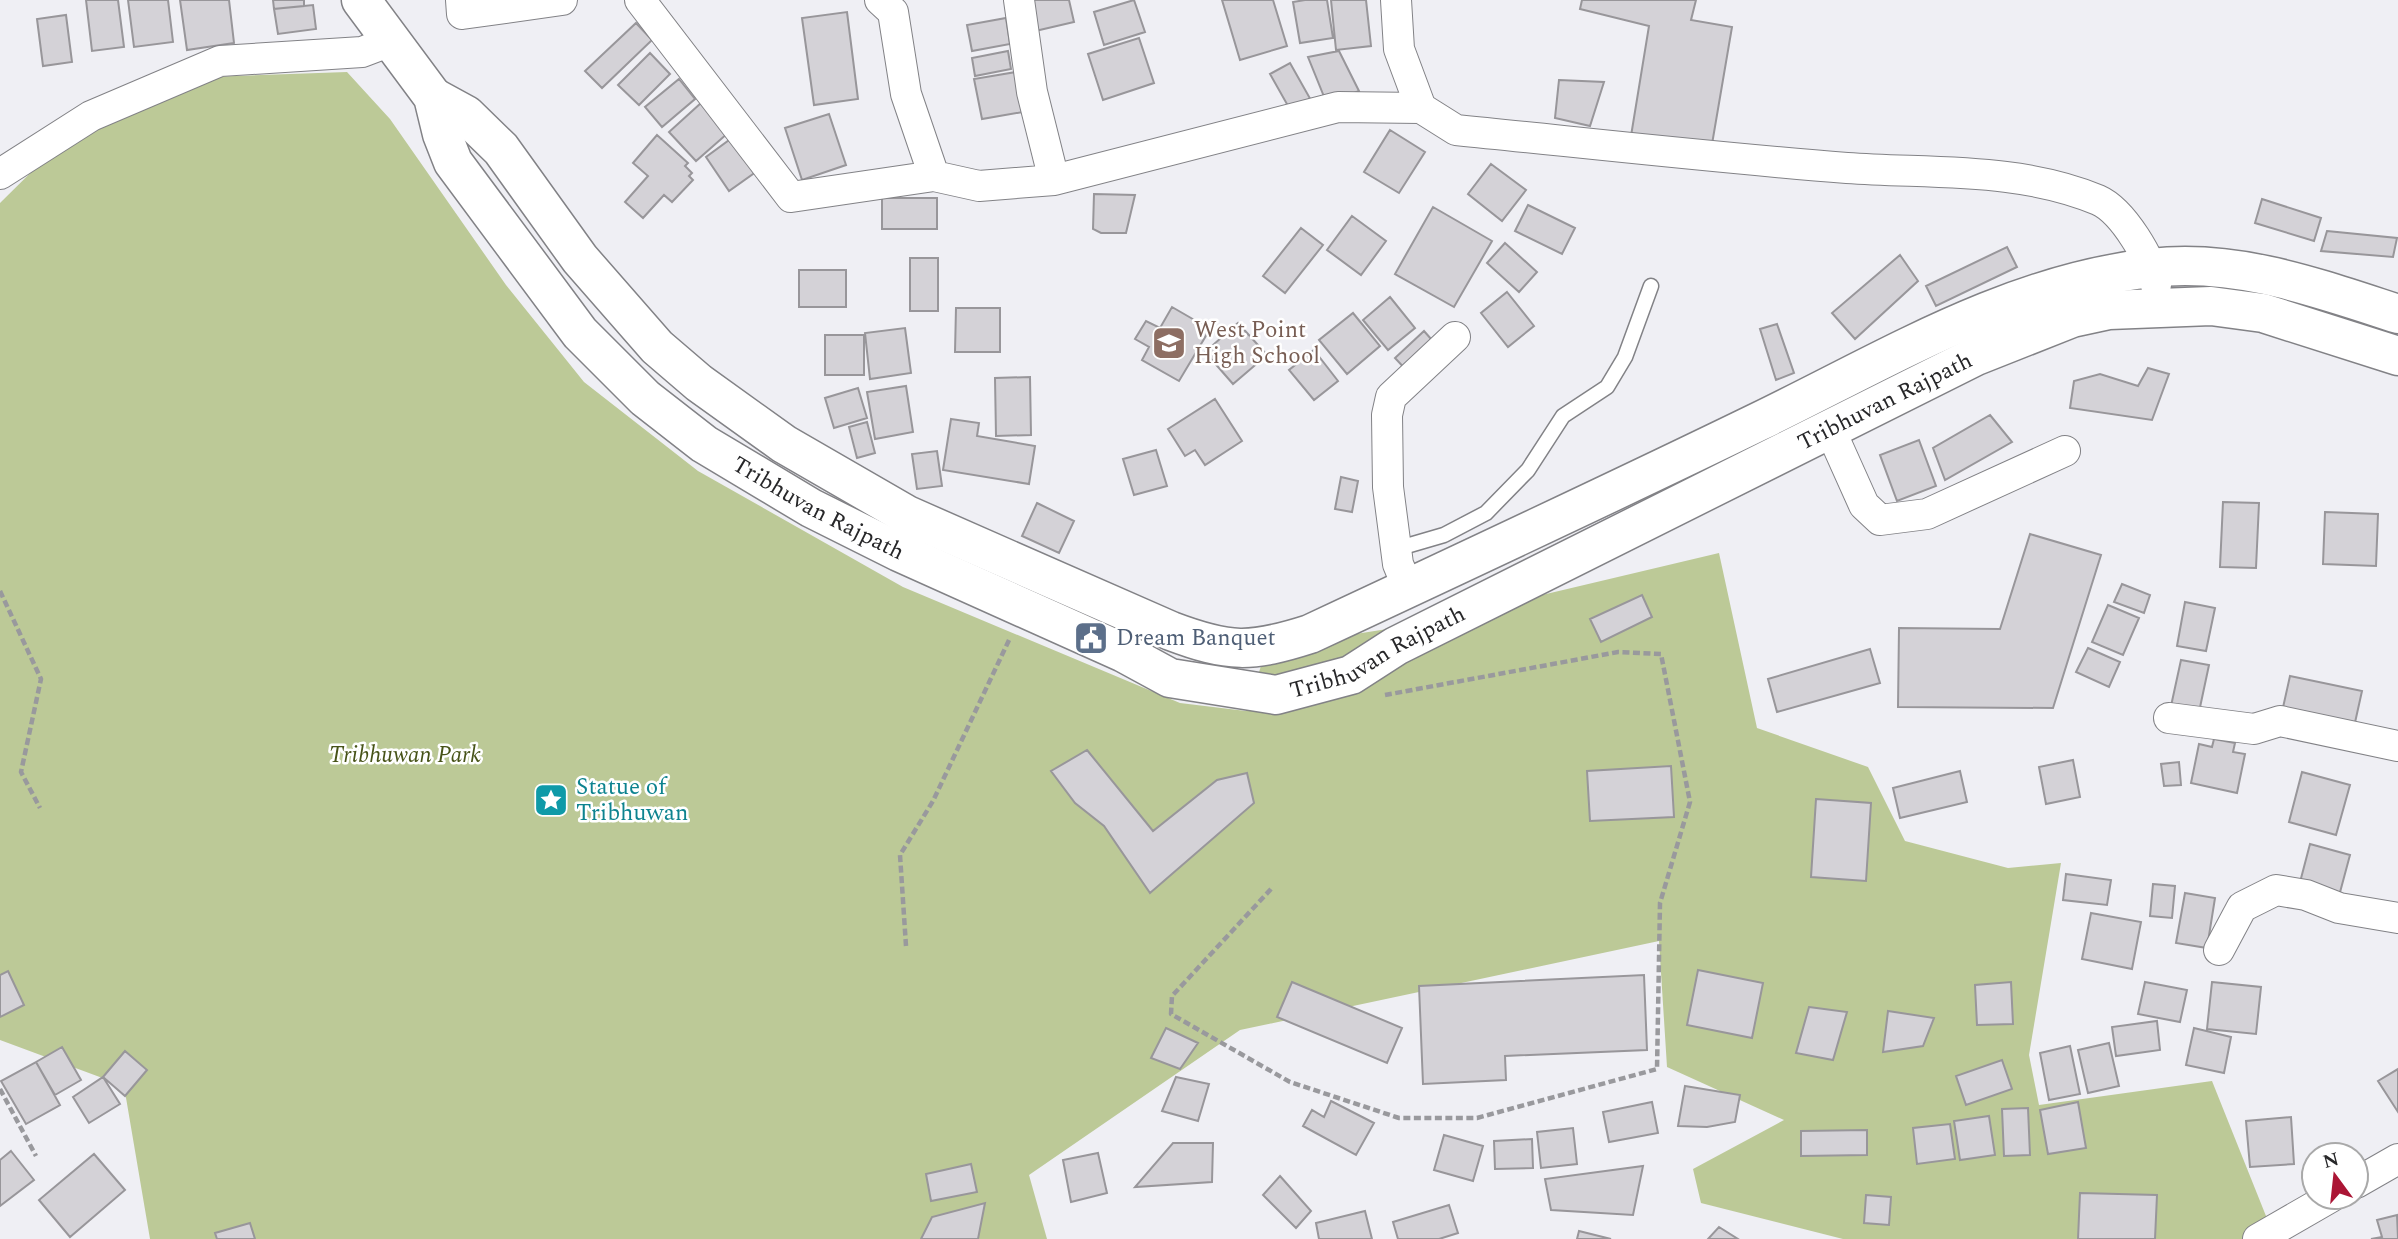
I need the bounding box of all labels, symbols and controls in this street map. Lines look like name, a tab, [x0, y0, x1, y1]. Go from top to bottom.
place label: West Point High School	[1194, 313, 1320, 374]
school or university icon: West Point High School	[1150, 324, 1188, 362]
street label: Tribhuvan Rajpath	[1791, 343, 1979, 460]
street label: Tribhuvan Rajpath	[725, 447, 910, 569]
street label: Tribhuvan Rajpath	[1286, 597, 1471, 708]
public building icon: Dream Banquet	[1072, 619, 1110, 657]
place label: Dream Banquet	[1116, 621, 1276, 656]
park label: Tribhuwan Park	[329, 738, 481, 773]
place label: Statue of Tribhuwan	[576, 770, 688, 831]
place icon: Statue of Tribhuwan	[532, 781, 570, 819]
north arrow	[2300, 1141, 2370, 1211]
text: N	[2320, 1145, 2342, 1177]

